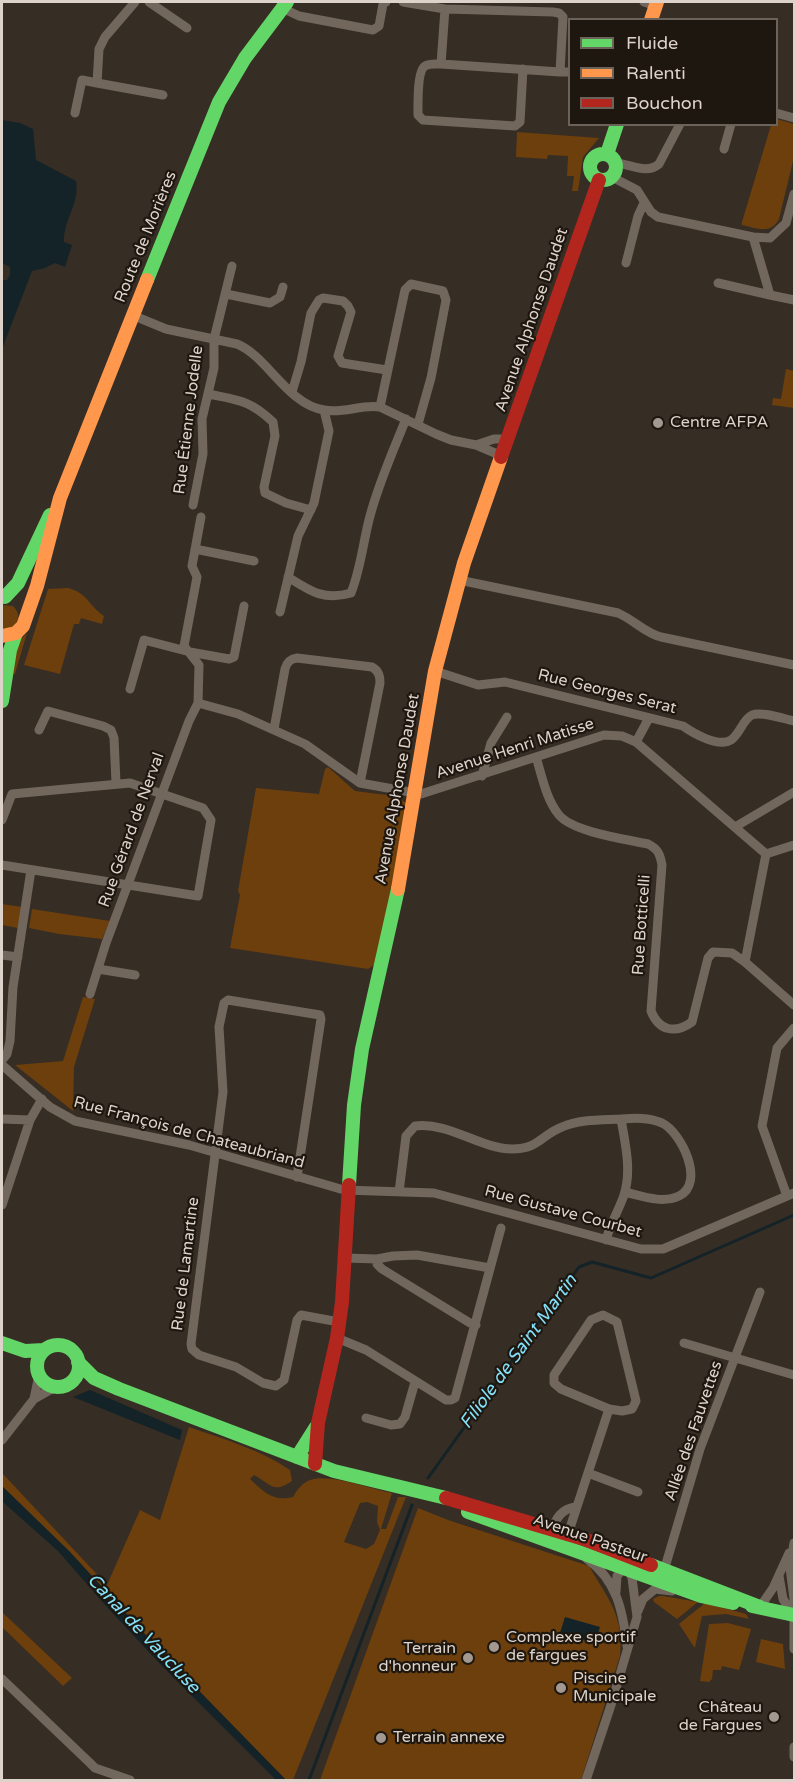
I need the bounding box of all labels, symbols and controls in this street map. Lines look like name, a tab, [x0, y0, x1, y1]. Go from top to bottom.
legend	[568, 18, 778, 126]
text: Fluide	[626, 32, 678, 54]
text: Ralenti	[626, 62, 686, 84]
text: Bouchon	[626, 92, 703, 114]
street label: Route de Morières	[111, 168, 181, 306]
street label: Avenue Alphonse Daudet	[491, 226, 573, 414]
street label: Rue Étienne Jodelle	[170, 345, 208, 495]
place label: Centre AFPA	[670, 413, 768, 433]
marker: Centre AFPA	[651, 416, 665, 430]
street label: Rue Georges Serat	[536, 665, 678, 719]
street label: Avenue Alphonse Daudet	[372, 692, 424, 886]
street label: Avenue Henri Matisse	[434, 714, 596, 784]
street label: Rue Gérard de Nerval	[95, 750, 169, 910]
street label: Rue Botticelli	[629, 874, 655, 976]
street label: Rue François de Chateaubriand	[71, 1093, 307, 1173]
street label: Rue Gustave Courbet	[482, 1182, 644, 1242]
street label: Rue de Lamartine	[168, 1196, 204, 1332]
water label: Filiole de Saint Martin	[456, 1271, 582, 1433]
street label: Allée des Fauvettes	[661, 1359, 727, 1503]
street label: Avenue Pasteur	[530, 1511, 650, 1567]
water label: Canal de Vaucluse	[82, 1570, 204, 1698]
place label: Complexe sportif de fargues	[506, 1628, 636, 1666]
place label: Terrain d'honneur	[378, 1639, 456, 1677]
marker: Complexe sportif de fargues	[487, 1640, 501, 1654]
marker: Terrain d'honneur	[461, 1651, 475, 1665]
place label: Piscine Municipale	[573, 1669, 656, 1707]
marker: Piscine Municipale	[554, 1681, 568, 1695]
place label: Château de Fargues	[679, 1698, 762, 1736]
marker: Château de Fargues	[767, 1710, 781, 1724]
place label: Terrain annexe	[393, 1728, 505, 1748]
marker: Terrain annexe	[374, 1731, 388, 1745]

